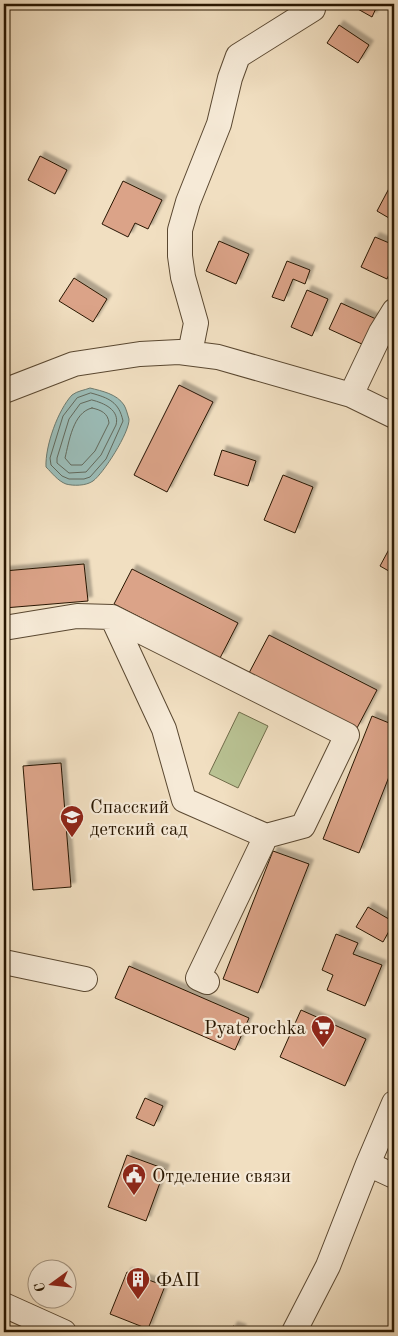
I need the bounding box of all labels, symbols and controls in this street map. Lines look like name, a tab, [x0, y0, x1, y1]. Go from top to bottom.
place label: Спасский детский сад	[90, 799, 188, 840]
school or university icon: Спасский детский сад	[59, 804, 85, 838]
supermarket icon: Pyaterochka	[310, 1014, 336, 1048]
place label: Pyaterochka	[204, 1020, 307, 1039]
public building icon: Отделение связи	[121, 1162, 147, 1196]
place label: Отделение связи	[152, 1168, 291, 1187]
north arrow	[28, 1258, 78, 1308]
building icon: ФАП	[125, 1266, 151, 1300]
place label: ФАП	[156, 1272, 200, 1291]
text: С	[32, 1281, 48, 1293]

